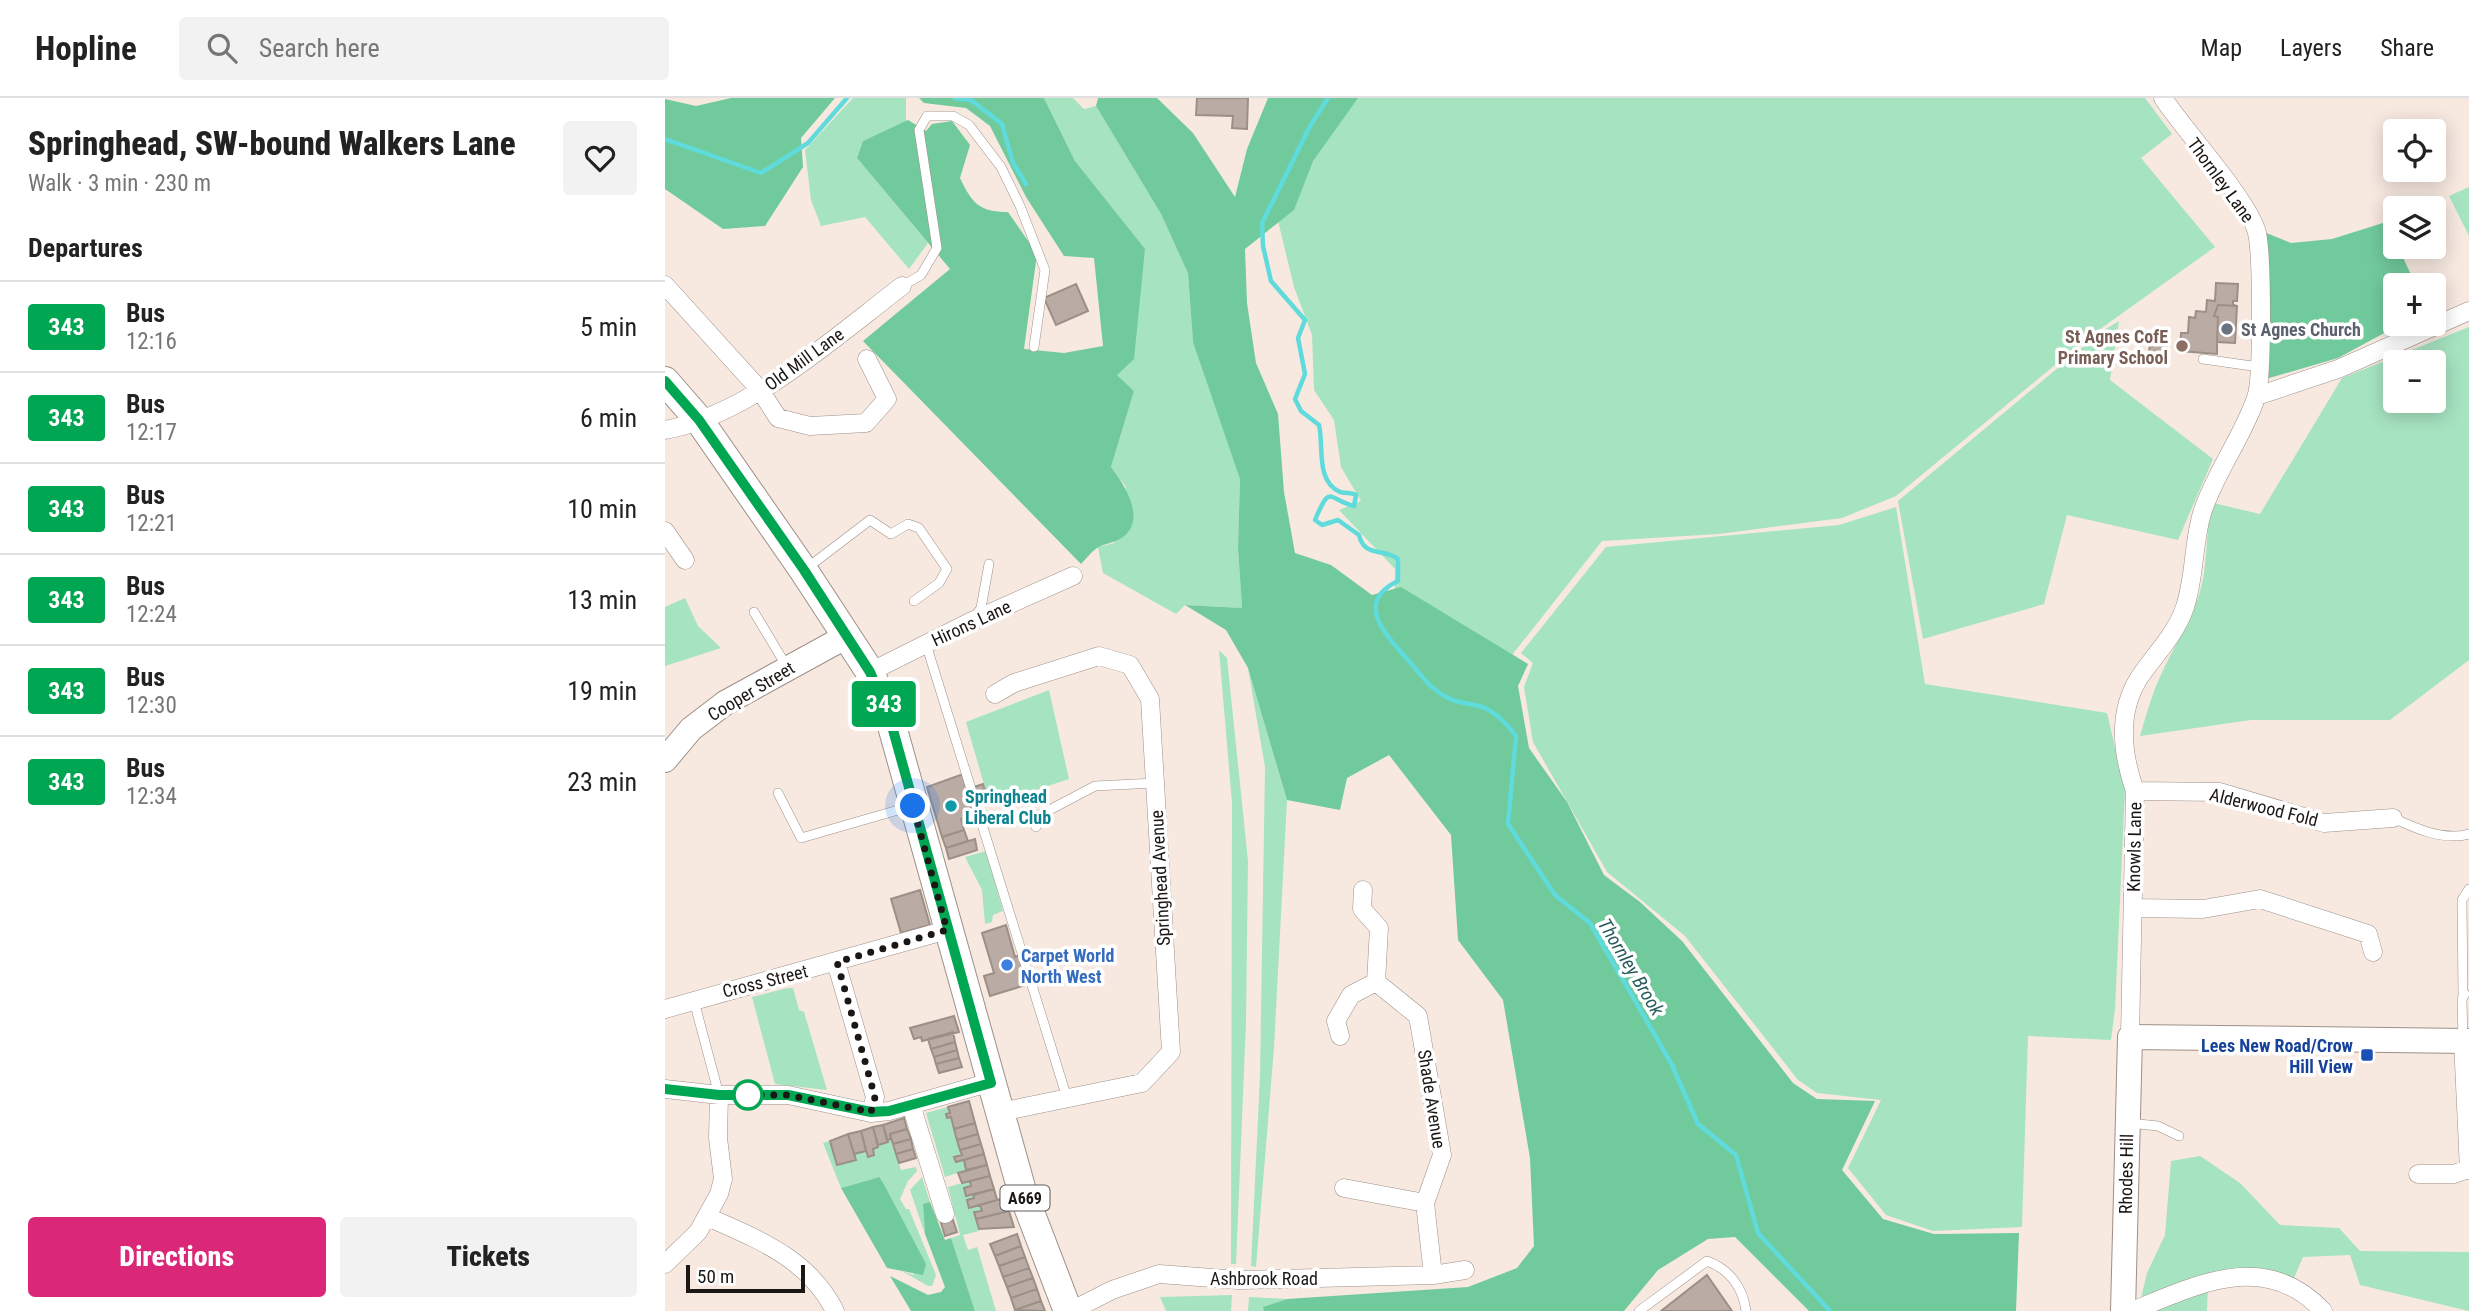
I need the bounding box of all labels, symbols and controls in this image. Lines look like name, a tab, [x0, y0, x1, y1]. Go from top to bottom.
search box	[179, 17, 669, 80]
text: Hopline	[35, 29, 137, 68]
icon: search	[203, 29, 241, 67]
text: Search here	[259, 33, 380, 63]
text: Map	[2201, 34, 2242, 62]
text: Layers	[2280, 34, 2342, 62]
text: Share	[2380, 34, 2434, 62]
map controls	[2383, 119, 2446, 413]
button: locate	[2383, 119, 2446, 182]
button: heart	[563, 121, 637, 195]
text: Springhead, SW-bound Walkers Lane	[28, 124, 516, 163]
street label: Thornley Lane	[2183, 133, 2259, 227]
text: Walk · 3 min · 230 m	[28, 170, 211, 197]
button: layers	[2383, 196, 2446, 259]
text: Departures	[28, 233, 143, 263]
button: +	[2383, 273, 2446, 336]
text: Bus	[126, 298, 165, 328]
text: 5 min	[580, 312, 637, 342]
text: 343	[48, 313, 85, 341]
place label: St Agnes Church	[2241, 319, 2361, 340]
marker: St Agnes Church	[2219, 321, 2235, 337]
street label: Old Mill Lane	[760, 323, 848, 395]
place label: St Agnes CofE Primary School	[2058, 326, 2168, 368]
text: 12:16	[126, 328, 177, 355]
marker: St Agnes CofE Primary School	[2174, 338, 2190, 354]
button: −	[2383, 350, 2446, 413]
text: Bus	[126, 389, 165, 419]
text: 6 min	[580, 403, 637, 433]
text: 343	[48, 404, 85, 432]
text: 12:17	[126, 419, 177, 446]
text: Bus	[126, 480, 165, 510]
text: 10 min	[567, 494, 637, 524]
text: 343	[48, 495, 85, 523]
text: 12:21	[126, 510, 177, 537]
text: Bus	[126, 571, 165, 601]
text: 13 min	[567, 585, 637, 615]
text: 343	[48, 586, 85, 614]
street label: Hirons Lane	[928, 596, 1014, 650]
text: 12:24	[126, 601, 177, 628]
street label: Cooper Street	[704, 657, 798, 725]
text: Bus	[126, 662, 165, 692]
text: 19 min	[567, 676, 637, 706]
text: 343	[48, 677, 85, 705]
line badge: 343	[844, 681, 924, 727]
text: 343	[866, 690, 902, 718]
text: 12:30	[126, 692, 177, 719]
text: Bus	[126, 753, 165, 783]
text: 23 min	[567, 767, 637, 797]
text: 343	[48, 768, 85, 796]
text: 12:34	[126, 783, 177, 810]
street label: Alderwood Fold	[2208, 783, 2320, 831]
place label: Springhead Liberal Club	[965, 786, 1051, 828]
your location	[895, 788, 930, 823]
marker: Springhead Liberal Club	[943, 798, 959, 814]
street label: Knowls Lane	[2123, 802, 2145, 892]
street label: Springhead Avenue	[1146, 810, 1174, 946]
water label: Thornley Brook	[1593, 914, 1669, 1020]
place label: Carpet World North West	[1021, 945, 1114, 987]
marker: Carpet World North West	[999, 957, 1015, 973]
street label: Cross Street	[720, 960, 810, 1002]
place label: Lees New Road/Crow Hill View	[2201, 1035, 2354, 1077]
marker: Lees New Road/Crow Hill View	[2359, 1047, 2375, 1063]
street label: Shade Avenue	[1414, 1048, 1450, 1150]
unlabelled marker	[733, 1080, 763, 1110]
street label: Rhodes Hill	[2115, 1134, 2137, 1214]
road number: A669	[1001, 1186, 1049, 1210]
button: Directions	[28, 1217, 326, 1297]
button: Tickets	[340, 1217, 637, 1297]
scale bar	[686, 1262, 805, 1294]
text: 50 m	[697, 1265, 734, 1288]
street label: Ashbrook Road	[1210, 1268, 1318, 1289]

